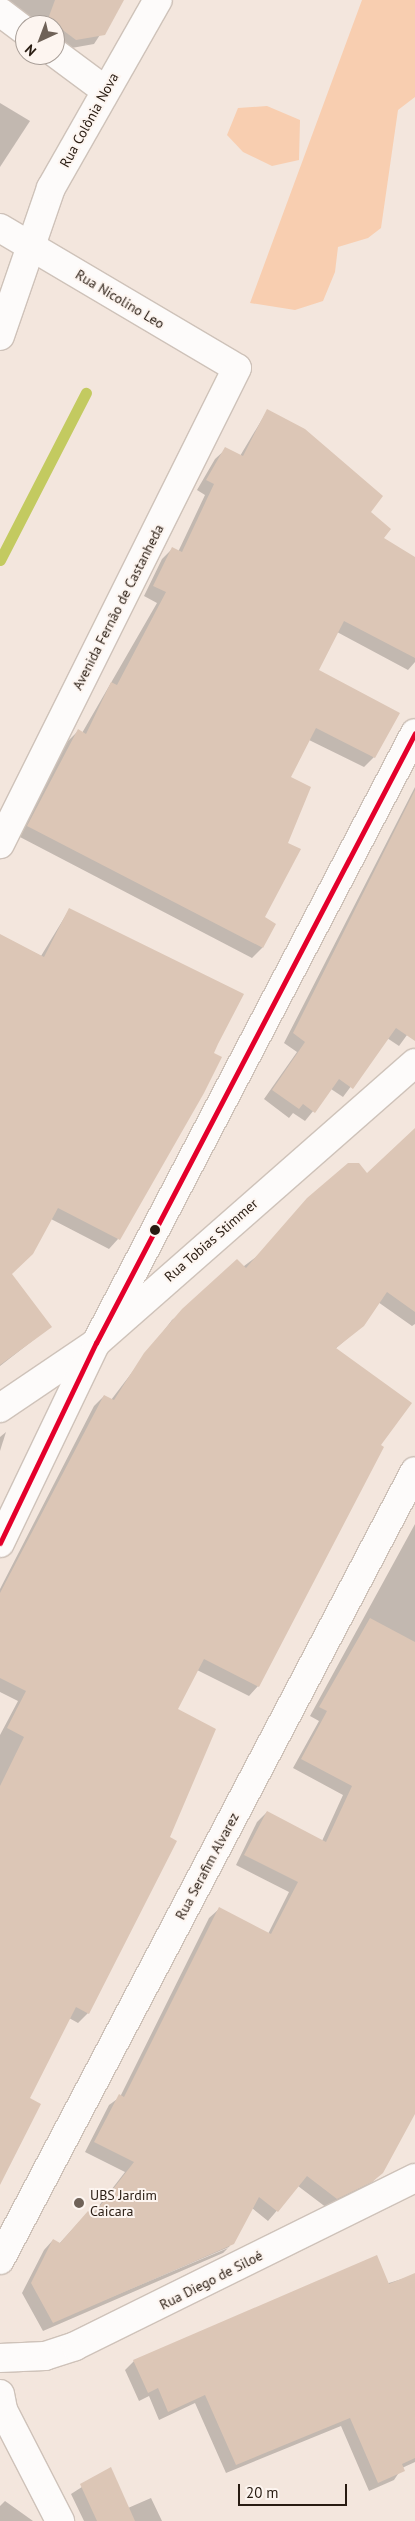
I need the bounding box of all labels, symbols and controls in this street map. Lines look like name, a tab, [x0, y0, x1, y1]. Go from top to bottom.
north arrow	[15, 15, 65, 65]
text: N	[21, 41, 40, 60]
street label: Rua Colônia Nova	[56, 70, 122, 170]
street label: Rua Nicolino Leo	[73, 266, 167, 332]
street label: Avenida Fernão de Castanheda	[69, 521, 167, 693]
street label: Rua Tobias Stimmer	[161, 1195, 261, 1285]
unlabelled marker	[150, 1225, 160, 1235]
street label: Rua Serafim Alvarez	[172, 1809, 242, 1923]
place label: UBS Jardim Caicara	[90, 2187, 157, 2220]
marker: UBS Jardim Caicara	[72, 2196, 86, 2210]
street label: Rua Diego de Siloé	[157, 2247, 265, 2313]
scale bar	[240, 2474, 349, 2506]
text: 20 m	[246, 2483, 279, 2502]

